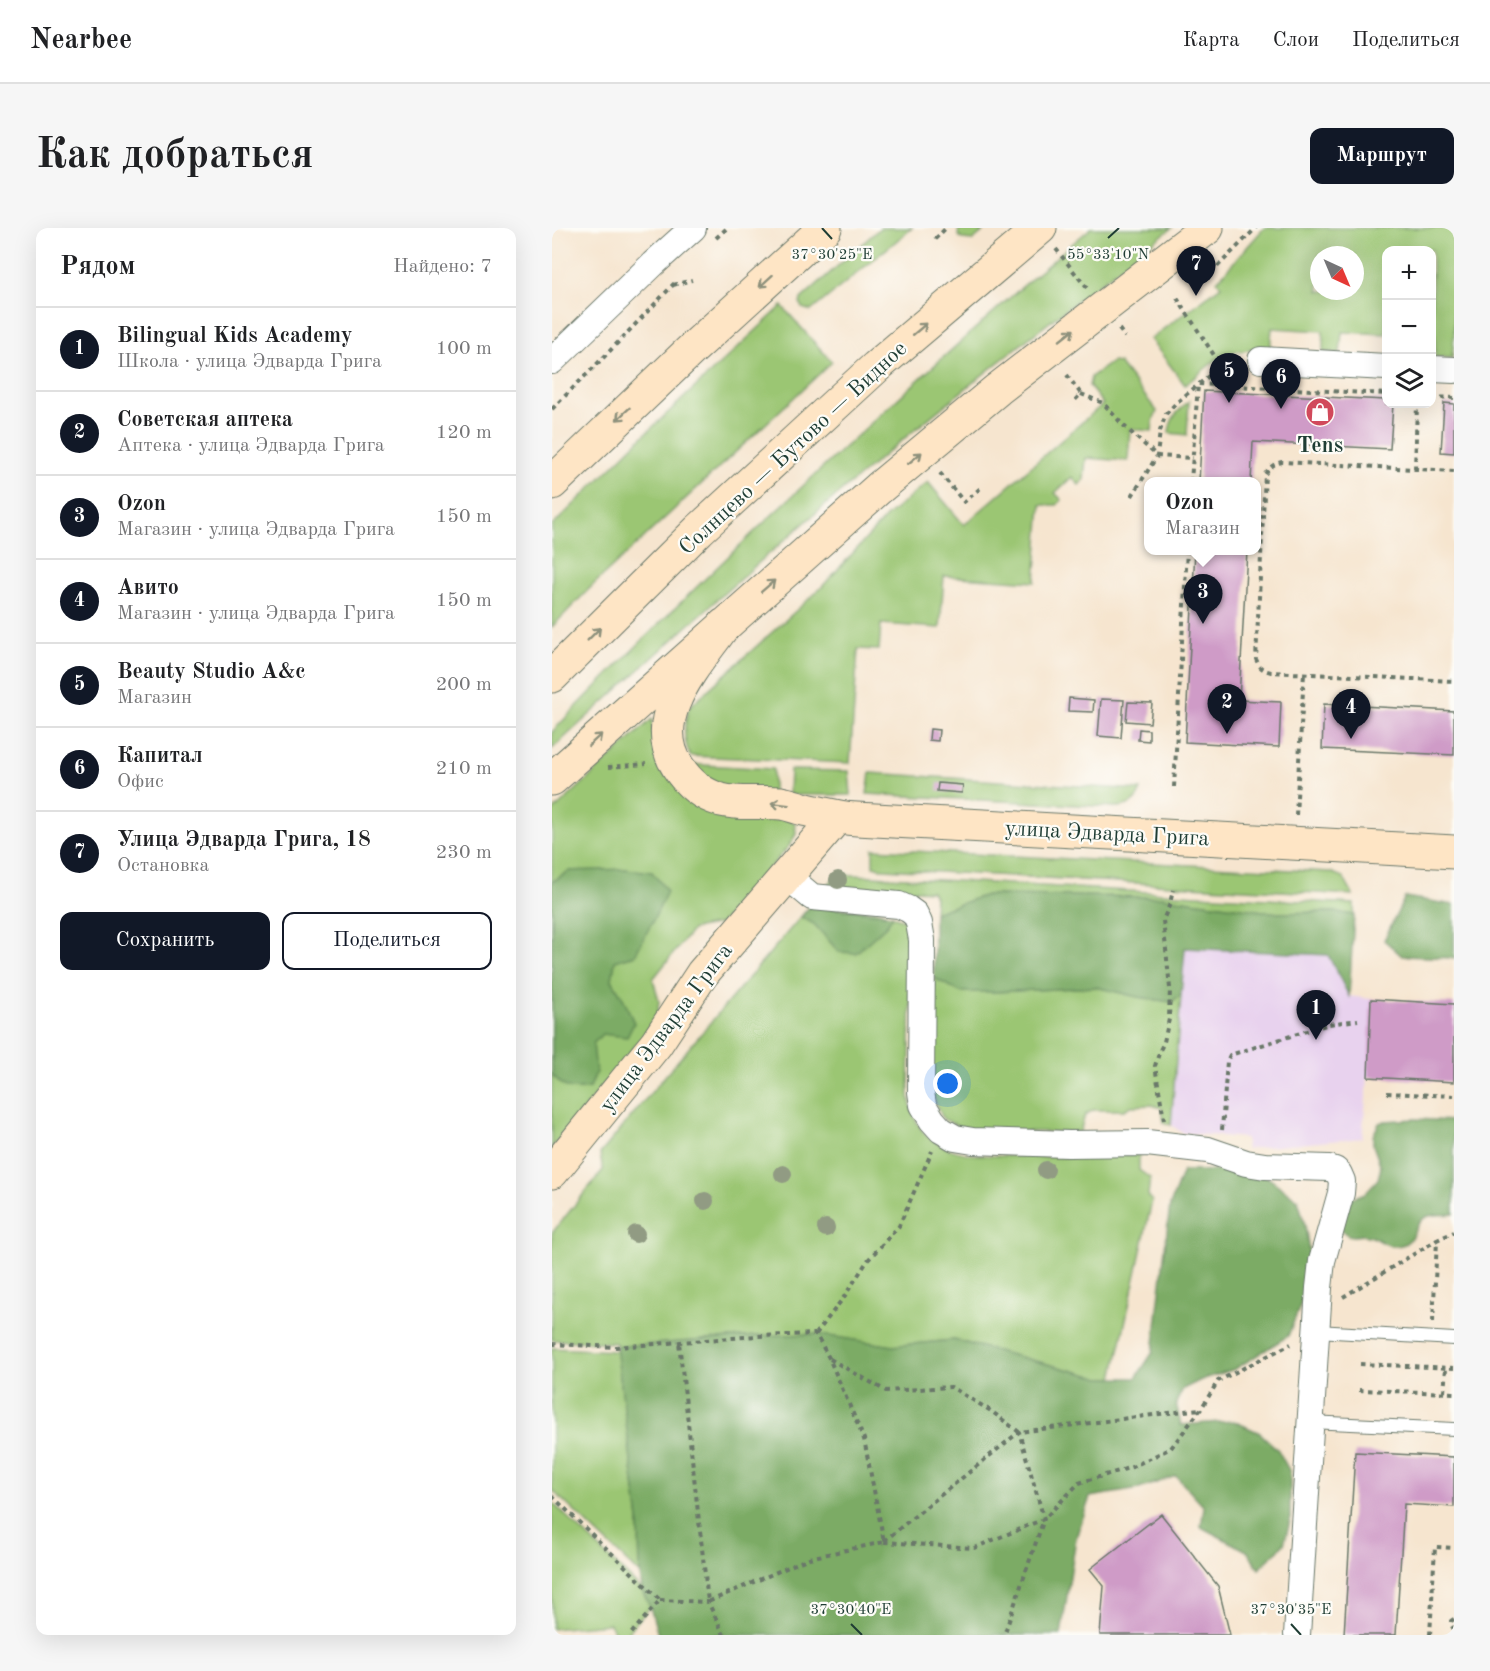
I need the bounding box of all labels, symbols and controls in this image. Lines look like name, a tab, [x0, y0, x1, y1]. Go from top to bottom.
text: Nearbee	[30, 27, 132, 55]
text: Карта	[1183, 30, 1240, 51]
text: Слои	[1273, 30, 1319, 51]
text: Поделиться	[1352, 30, 1460, 51]
button: Маршрут	[1310, 128, 1454, 184]
text: Как добраться	[36, 135, 313, 177]
north arrow	[1310, 246, 1364, 300]
map controls	[1382, 246, 1436, 408]
button: +	[1382, 246, 1436, 300]
pin: 7	[1176, 247, 1216, 296]
text: 37°30'25"E	[792, 248, 872, 263]
text: 55°33'10"N	[1067, 248, 1149, 263]
text: Рядом	[60, 254, 135, 280]
text: Найдено: 7	[393, 257, 492, 277]
one-way arrow	[759, 274, 774, 288]
button: −	[1382, 300, 1436, 354]
one-way arrow	[912, 322, 927, 336]
text: Bilingual Kids Academy	[117, 325, 353, 347]
one-way arrow	[1059, 329, 1075, 342]
street label: Солнцево — Бутово — Видное	[675, 337, 911, 559]
text: 1	[74, 339, 85, 359]
text: 100 m	[436, 339, 492, 359]
text: Школа · улица Эдварда Грига	[117, 352, 382, 372]
pin: 5	[1210, 354, 1248, 403]
button: layers	[1382, 354, 1436, 408]
pin: 6	[1262, 360, 1300, 409]
shop icon: Tens	[1304, 396, 1336, 428]
one-way arrow	[616, 407, 631, 421]
text: Советская аптека	[117, 409, 293, 431]
text: 2	[74, 423, 85, 443]
text: 120 m	[436, 423, 492, 443]
place label: Tens	[1297, 435, 1343, 457]
text: Аптека · улица Эдварда Грига	[117, 436, 385, 456]
one-way arrow	[907, 451, 922, 465]
popup	[1144, 477, 1261, 555]
text: Ozon	[1165, 492, 1214, 514]
text: Ozon	[117, 493, 166, 515]
text: 3	[74, 507, 85, 527]
text: 150 m	[436, 507, 492, 527]
text: Магазин	[1165, 519, 1240, 539]
text: Магазин · улица Эдварда Грига	[117, 520, 395, 540]
pin: 3	[1184, 574, 1222, 624]
text: Авито	[117, 577, 179, 599]
one-way arrow	[760, 579, 775, 593]
text: 4	[74, 591, 85, 611]
text: 150 m	[436, 591, 492, 611]
text: Магазин · улица Эдварда Грига	[117, 604, 395, 624]
one-way arrow	[586, 627, 601, 642]
text: Beauty Studio A&c	[117, 661, 306, 683]
text: 5	[74, 675, 85, 695]
text: 200 m	[436, 675, 492, 695]
pin: 2	[1208, 684, 1246, 734]
text: Магазин	[117, 688, 192, 708]
pin: 4	[1332, 690, 1370, 739]
one-way arrow	[588, 733, 603, 747]
text: Капитал	[117, 745, 203, 767]
text: 6	[74, 759, 85, 779]
text: 210 m	[436, 759, 492, 779]
text: Офис	[117, 772, 164, 792]
one-way arrow	[771, 799, 791, 810]
street label: улица Эдварда Грига	[1004, 818, 1210, 850]
text: Улица Эдварда Грига, 18	[117, 829, 371, 851]
text: 7	[74, 843, 85, 863]
text: 230 m	[436, 843, 492, 863]
text: Остановка	[117, 856, 209, 876]
button: Сохранить	[60, 912, 270, 970]
button: Поделиться	[282, 912, 492, 970]
street label: улица Эдварда Грига	[596, 940, 737, 1117]
pin: 1	[1296, 990, 1335, 1040]
your location	[933, 1069, 962, 1098]
text: 37°30'40"E	[811, 1603, 891, 1618]
text: 37°30'35"E	[1251, 1603, 1331, 1618]

